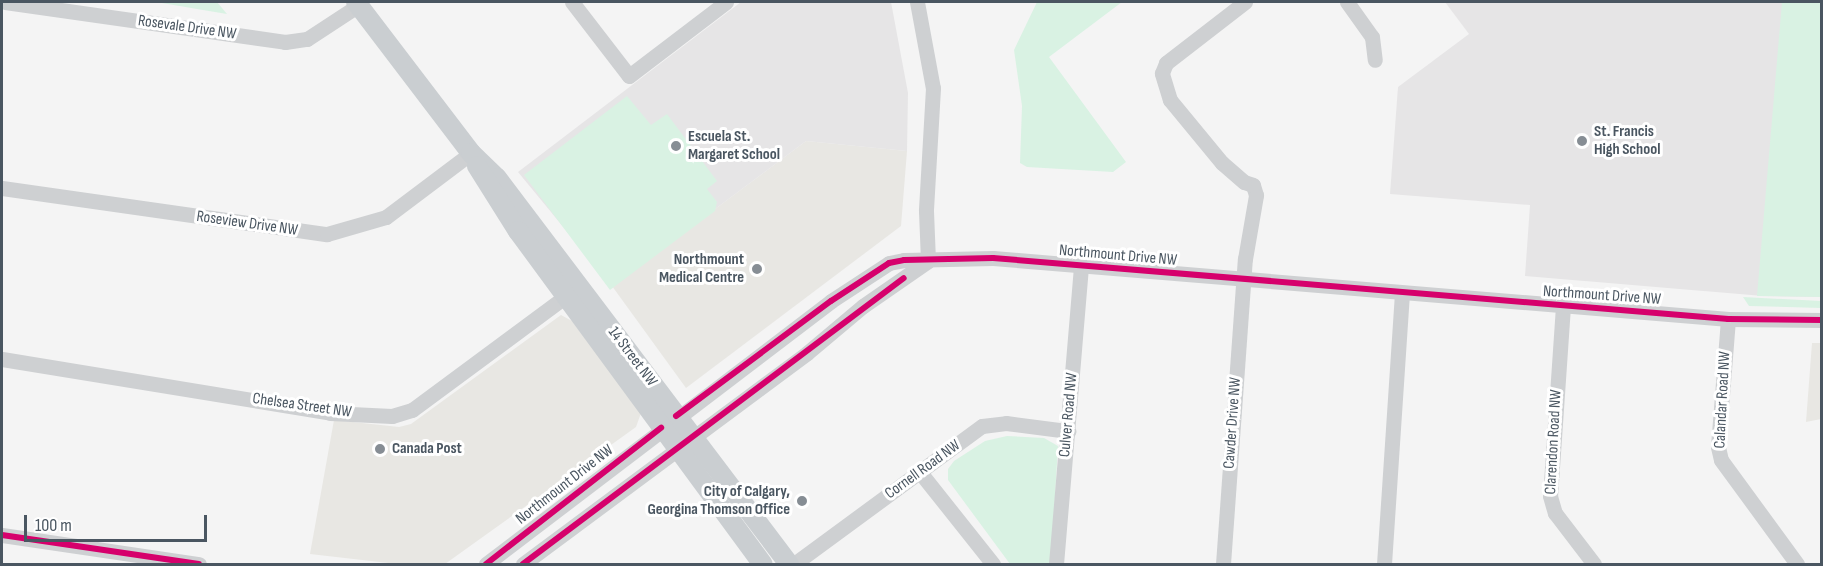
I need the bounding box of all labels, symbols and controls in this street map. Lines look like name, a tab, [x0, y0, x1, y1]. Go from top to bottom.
street label: Rosevale Drive NW	[137, 12, 237, 44]
place label: St. Francis High School	[1594, 122, 1660, 160]
place label: Escuela St. Margaret School	[688, 127, 780, 165]
marker: St. Francis High School	[1575, 134, 1589, 148]
marker: Escuela St. Margaret School	[669, 139, 683, 153]
street label: Roseview Drive NW	[195, 207, 299, 241]
street label: Northmount Drive NW	[1058, 241, 1178, 271]
place label: Northmount Medical Centre	[659, 250, 744, 288]
marker: Northmount Medical Centre	[748, 260, 766, 278]
street label: Northmount Drive NW	[1542, 282, 1662, 310]
street label: 14 Street NW	[603, 323, 661, 391]
street label: Calandar Road NW	[1711, 351, 1735, 449]
street label: Culver Road NW	[1056, 372, 1082, 458]
street label: Cawder Drive NW	[1220, 377, 1246, 469]
street label: Clarendon Road NW	[1542, 389, 1566, 495]
street label: Chelsea Street NW	[251, 390, 353, 422]
street label: Cornell Road NW	[882, 436, 964, 504]
place label: Canada Post	[392, 439, 462, 459]
street label: Northmount Drive NW	[512, 441, 618, 529]
marker: Canada Post	[373, 442, 387, 456]
place label: City of Calgary, Georgina Thomson Office	[647, 482, 790, 520]
marker: City of Calgary, Georgina Thomson Office	[795, 494, 809, 508]
scale bar	[27, 503, 210, 541]
text: 100 m	[35, 515, 72, 536]

